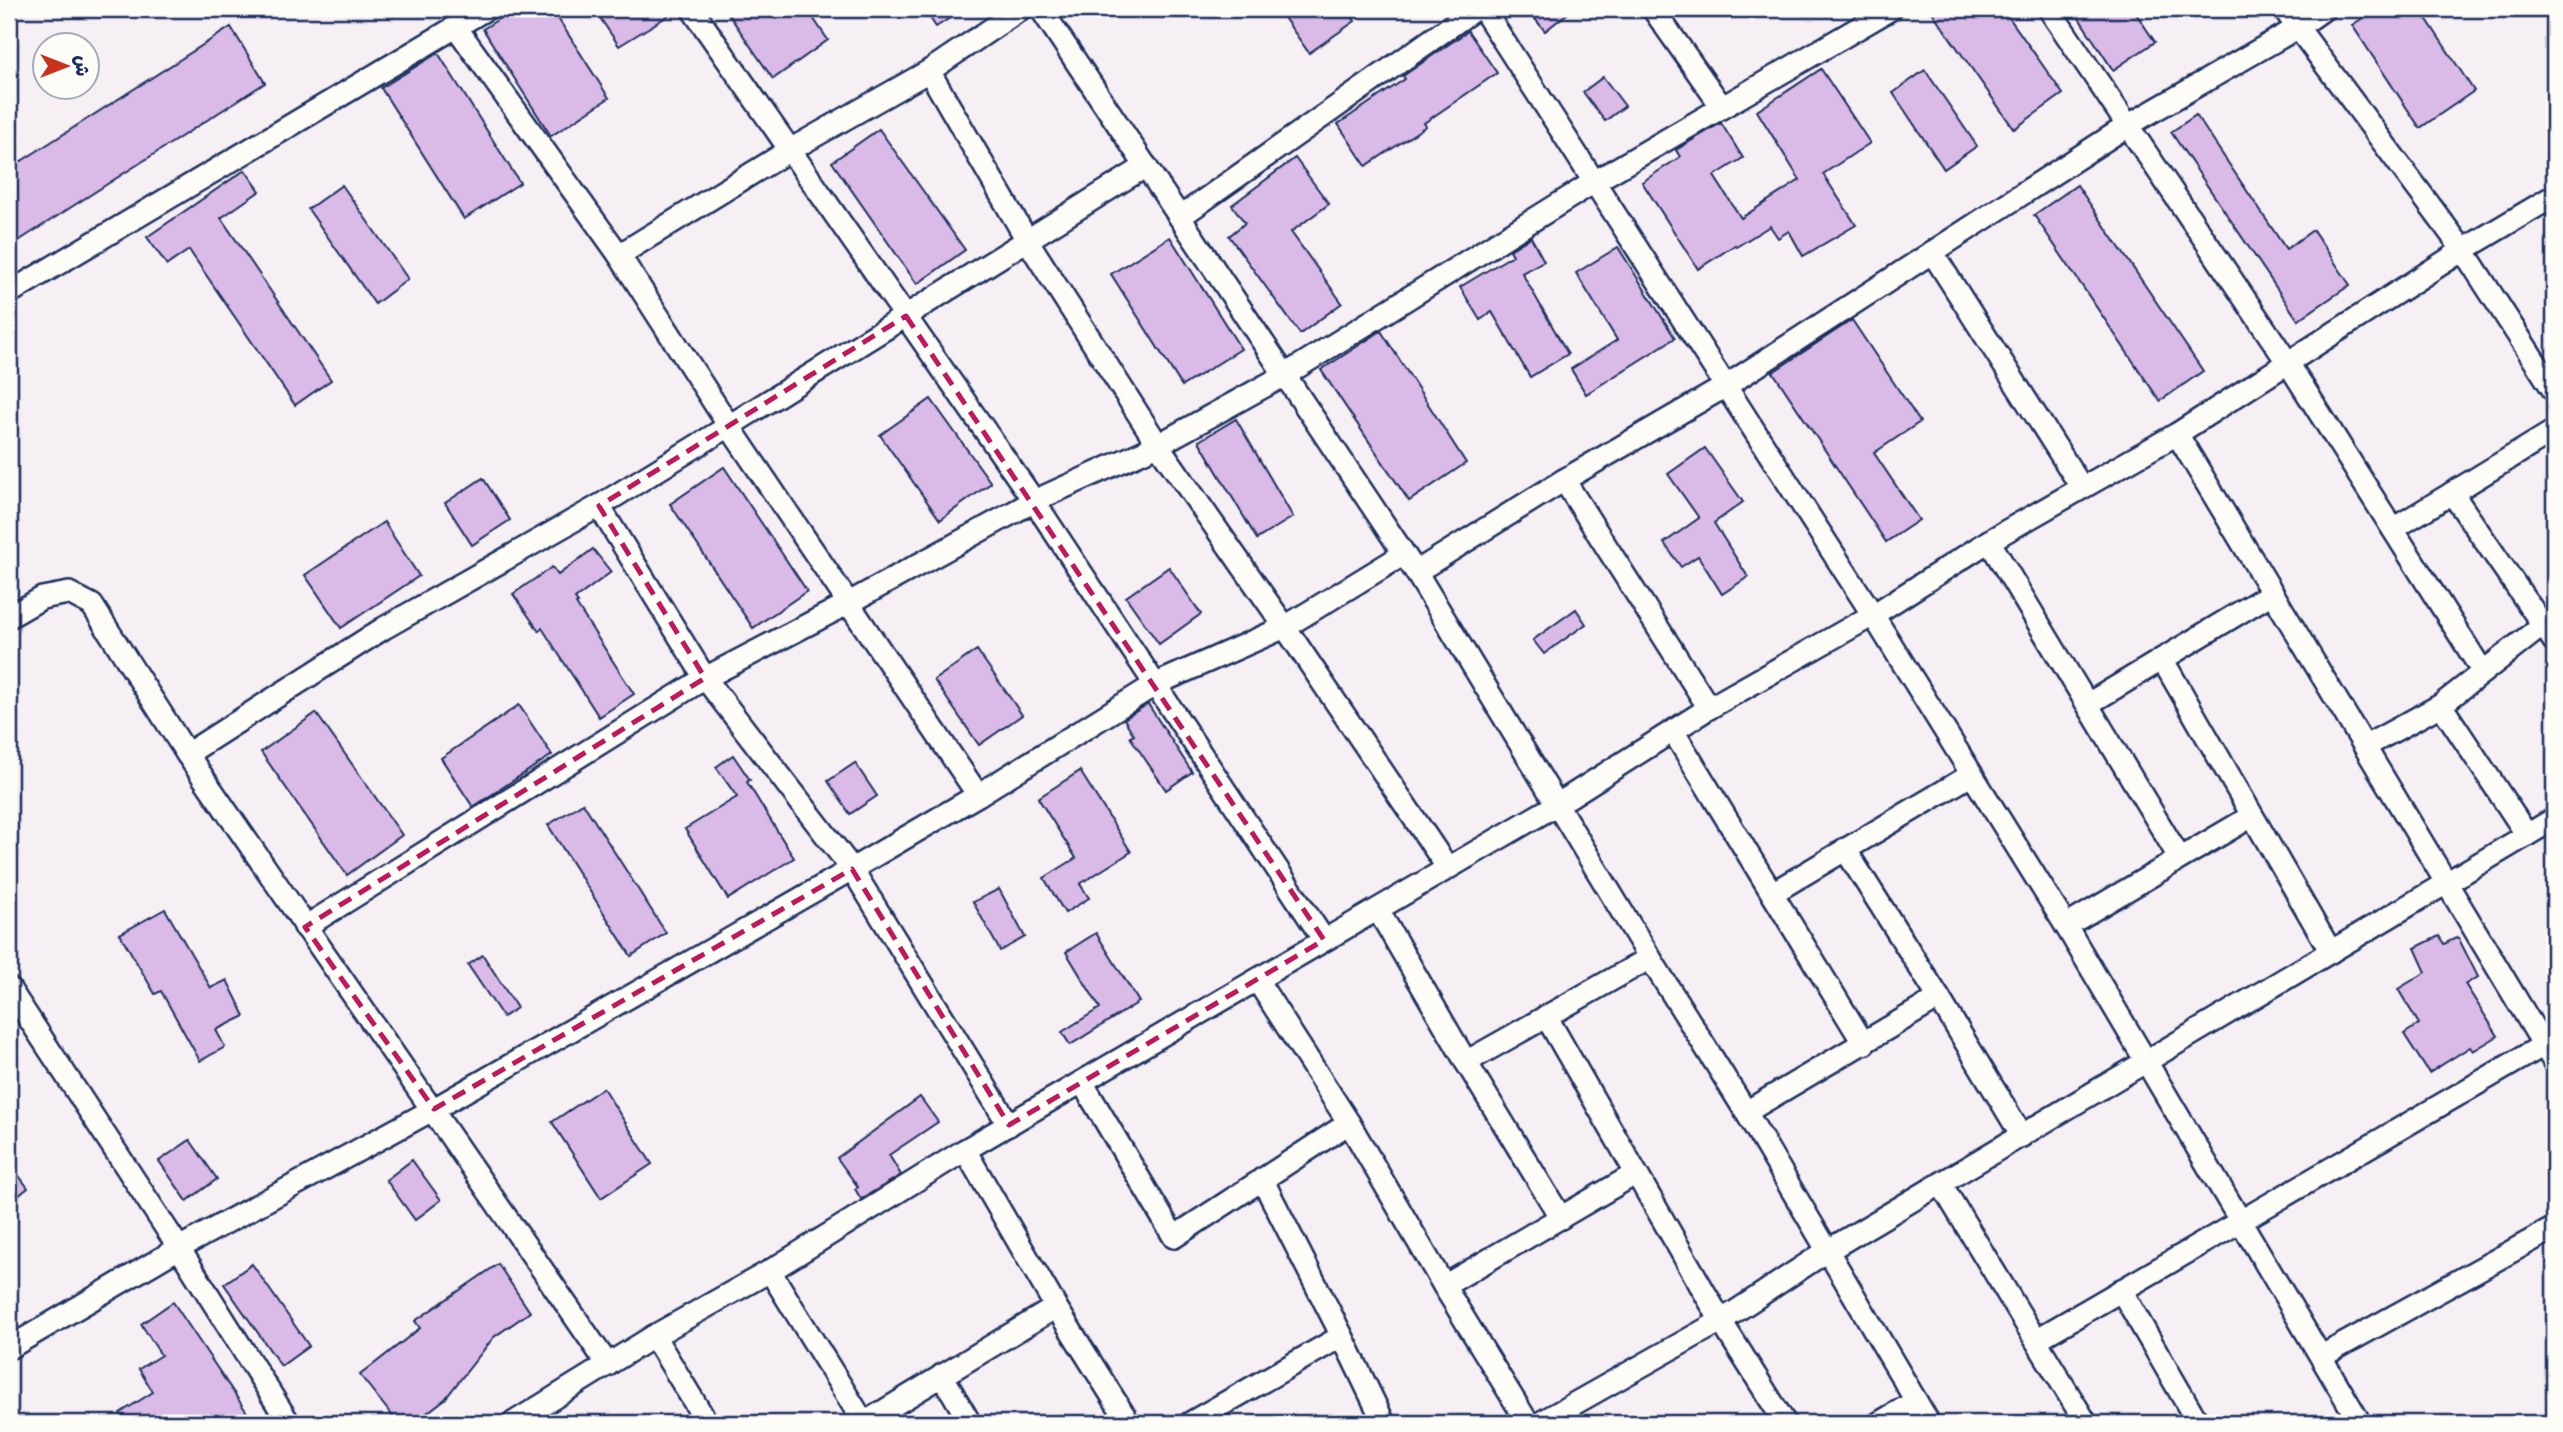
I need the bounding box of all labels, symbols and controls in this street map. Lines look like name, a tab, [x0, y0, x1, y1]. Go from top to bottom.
north arrow	[32, 32, 102, 102]
text: ش	[66, 56, 93, 77]

